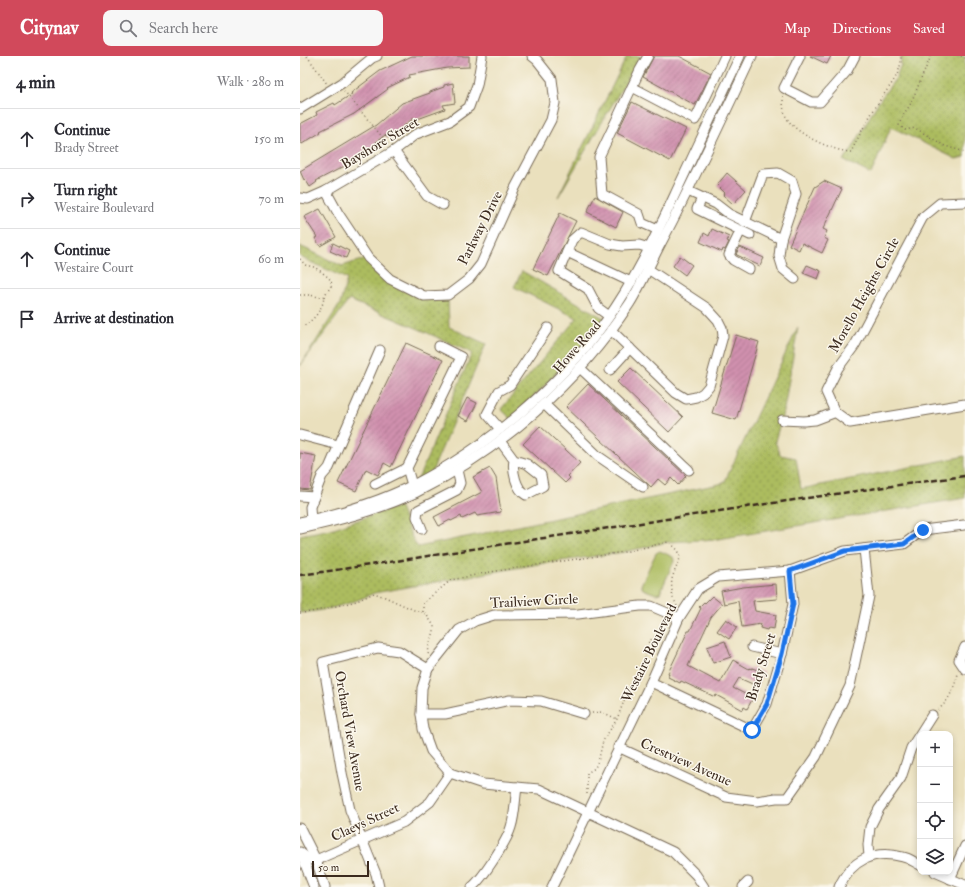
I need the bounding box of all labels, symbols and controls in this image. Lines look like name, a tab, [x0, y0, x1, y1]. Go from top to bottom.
search box	[103, 10, 383, 46]
text: Citynav	[20, 16, 79, 40]
icon: search	[117, 17, 139, 39]
text: Search here	[149, 19, 218, 38]
text: Map	[784, 20, 810, 37]
text: Directions	[832, 20, 891, 37]
text: Saved	[913, 20, 945, 37]
text: 4 min	[16, 72, 55, 93]
text: Walk · 280 m	[217, 74, 284, 90]
street label: Bayshore Street	[338, 113, 423, 174]
text: Continue	[54, 121, 110, 140]
icon: ahead	[16, 128, 38, 150]
text: 150 m	[254, 131, 284, 147]
text: Brady Street	[54, 140, 119, 156]
text: Turn right	[54, 181, 117, 200]
icon: right	[16, 188, 38, 210]
street label: Parkway Drive	[454, 188, 507, 268]
text: 70 m	[259, 191, 284, 207]
text: Westaire Boulevard	[54, 200, 154, 216]
street label: Morello Heights Circle	[825, 234, 903, 356]
text: Continue	[54, 241, 110, 260]
icon: ahead	[16, 248, 38, 270]
text: 60 m	[258, 251, 284, 267]
text: Westaire Court	[54, 260, 134, 276]
icon: arrive	[16, 308, 38, 330]
text: Arrive at destination	[54, 309, 174, 328]
street label: Howe Road	[549, 317, 605, 377]
route end	[914, 521, 932, 539]
street label: Trailview Circle	[489, 590, 579, 612]
street label: Westaire Boulevard	[617, 601, 680, 706]
street label: Brady Street	[743, 631, 780, 703]
street label: Orchard View Avenue	[331, 670, 369, 793]
route start	[743, 721, 761, 739]
map controls	[917, 731, 953, 875]
button: +	[917, 731, 953, 767]
street label: Crestview Avenue	[638, 734, 734, 790]
button: −	[917, 767, 953, 803]
street label: Claeys Street	[328, 799, 403, 846]
button: locate	[917, 803, 953, 839]
button: layers	[917, 839, 953, 875]
scale bar	[312, 859, 369, 878]
text: 50 m	[318, 861, 339, 874]

